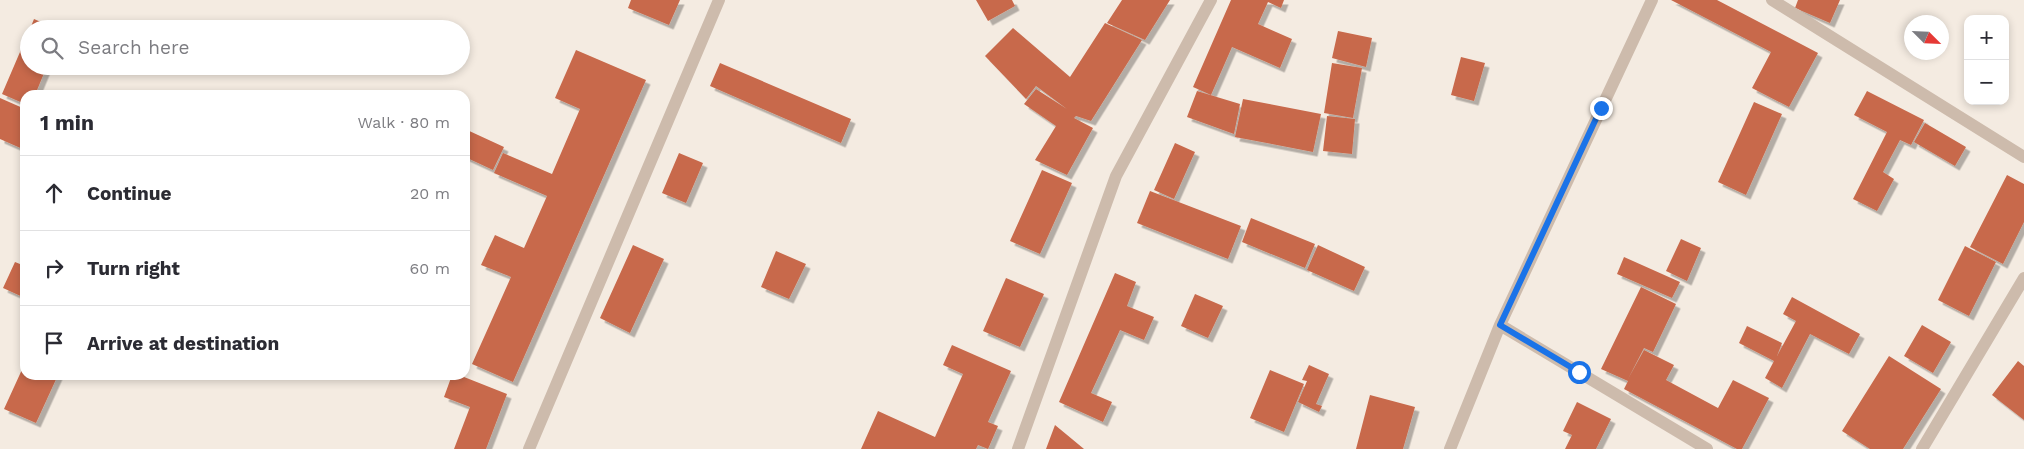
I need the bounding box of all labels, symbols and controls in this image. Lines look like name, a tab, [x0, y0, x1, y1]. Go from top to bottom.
north arrow	[1904, 15, 1949, 60]
map controls	[1964, 15, 2009, 105]
button: +	[1964, 15, 2009, 60]
search box	[20, 20, 470, 75]
icon: search	[38, 34, 66, 62]
text: Search here	[78, 36, 189, 59]
button: −	[1964, 60, 2009, 105]
route end	[1590, 97, 1613, 120]
text: 1 min	[40, 110, 94, 135]
text: Walk · 80 m	[358, 113, 450, 132]
icon: ahead	[40, 179, 68, 207]
text: Continue	[87, 182, 171, 205]
text: 20 m	[410, 184, 450, 203]
icon: right	[40, 254, 68, 282]
text: Turn right	[87, 257, 180, 280]
text: 60 m	[410, 259, 450, 278]
icon: arrive	[40, 329, 68, 357]
text: Arrive at destination	[87, 332, 279, 355]
route start	[1568, 361, 1591, 384]

